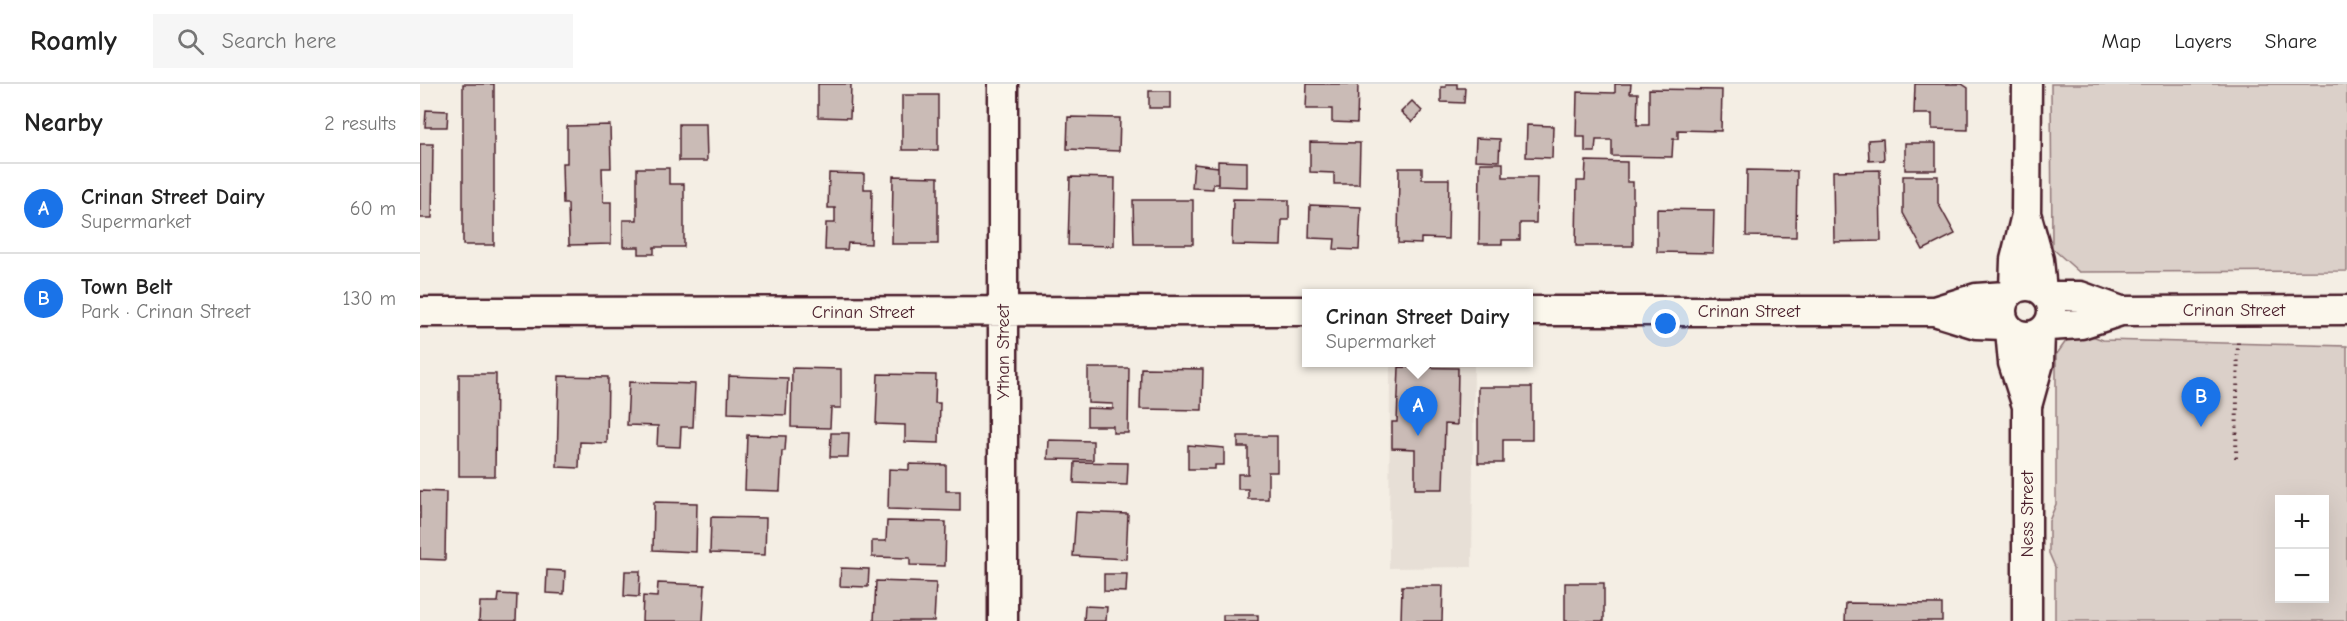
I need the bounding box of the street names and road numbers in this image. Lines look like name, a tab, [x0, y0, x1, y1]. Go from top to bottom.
street label: Crinan Street	[2183, 300, 2286, 321]
street label: Crinan Street	[1698, 301, 1801, 322]
street label: Crinan Street	[812, 302, 915, 323]
street label: Ythan Street	[993, 303, 1014, 400]
street label: Ness Street	[2017, 470, 2038, 557]

